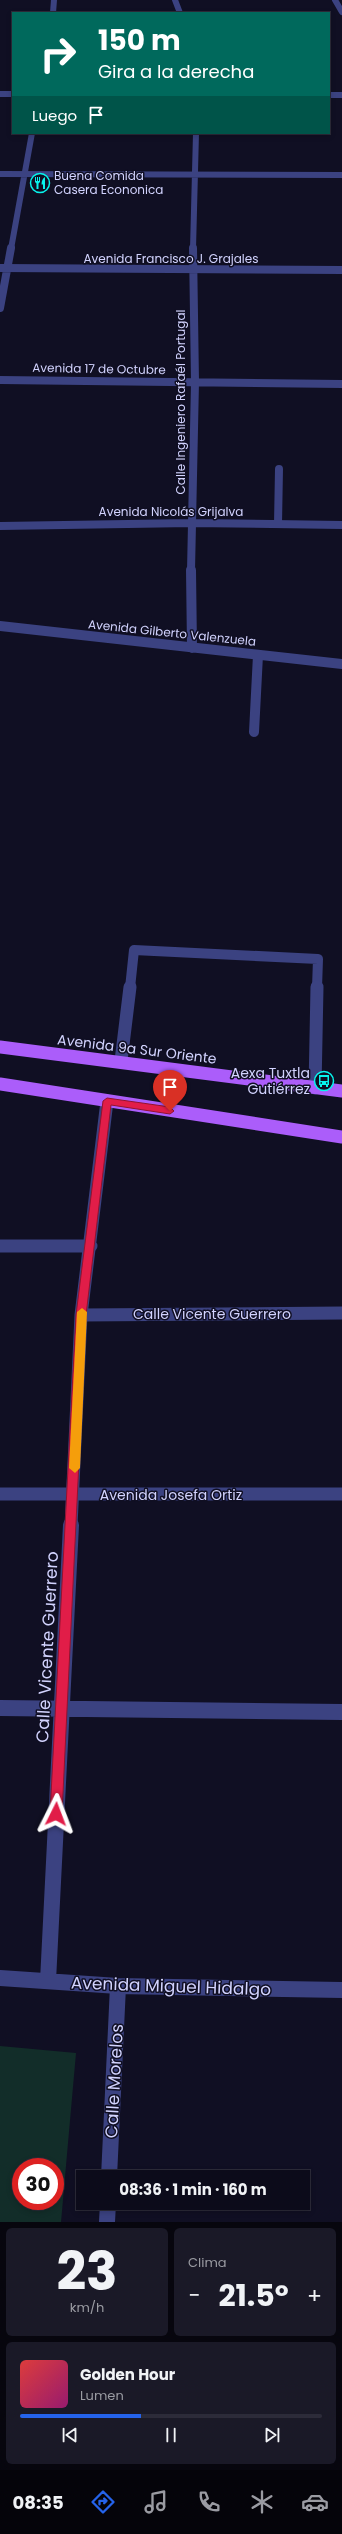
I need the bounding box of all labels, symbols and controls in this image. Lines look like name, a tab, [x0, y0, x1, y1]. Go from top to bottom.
text: 150 m	[98, 21, 181, 60]
icon: right	[32, 28, 84, 80]
text: Gira a la derecha	[98, 59, 254, 84]
icon: arrive	[85, 104, 107, 126]
text: Luego	[32, 105, 77, 126]
place label: Buena Comida Casera Econonica	[54, 167, 163, 198]
restaurant icon: Buena Comida Casera Econonica	[29, 172, 51, 194]
street label: Avenida Francisco J. Grajales	[83, 250, 259, 267]
street label: Calle Ingeniero Rafaél Portugal	[172, 309, 189, 494]
street label: Avenida 17 de Octubre	[32, 359, 166, 378]
street label: Avenida Nicolás Grijalva	[99, 503, 243, 520]
street label: Avenida Gilberto Valenzuela	[87, 615, 257, 650]
street label: Avenida 9a Sur Oriente	[56, 1029, 218, 1069]
place label: Aexa Tuxtla Gutiérrez	[231, 1063, 310, 1099]
pin	[153, 1070, 187, 1111]
bus stop icon: Aexa Tuxtla Gutiérrez	[313, 1070, 335, 1092]
icon: arrive	[159, 1076, 181, 1098]
street label: Calle Vicente Guerrero	[133, 1304, 291, 1324]
street label: Avenida Josefa Ortiz	[100, 1485, 242, 1505]
street label: Calle Vicente Guerrero	[30, 1550, 64, 1743]
position arrow	[35, 1793, 77, 1835]
street label: Avenida Miguel Hidalgo	[71, 1971, 272, 2001]
street label: Calle Morelos	[99, 2023, 129, 2139]
speed limit sign: 30	[12, 2158, 64, 2210]
text: 08:36 · 1 min · 160 m	[119, 2179, 267, 2200]
text: 23	[56, 2235, 118, 2308]
text: Clima	[188, 2253, 227, 2272]
text: 21.5°	[218, 2274, 289, 2317]
text: −	[188, 2280, 200, 2311]
text: +	[307, 2280, 322, 2311]
text: km/h	[70, 2298, 104, 2317]
text: Golden Hour	[80, 2364, 175, 2385]
text: Lumen	[80, 2386, 124, 2405]
icon: previous	[59, 2424, 81, 2446]
icon: pause	[160, 2424, 182, 2446]
icon: next	[261, 2424, 283, 2446]
icon: directions	[89, 2488, 117, 2516]
icon: music	[142, 2488, 170, 2516]
icon: phone	[195, 2488, 223, 2516]
icon: climate	[248, 2488, 276, 2516]
icon: car	[301, 2488, 329, 2516]
text: 08:35	[13, 2490, 64, 2515]

